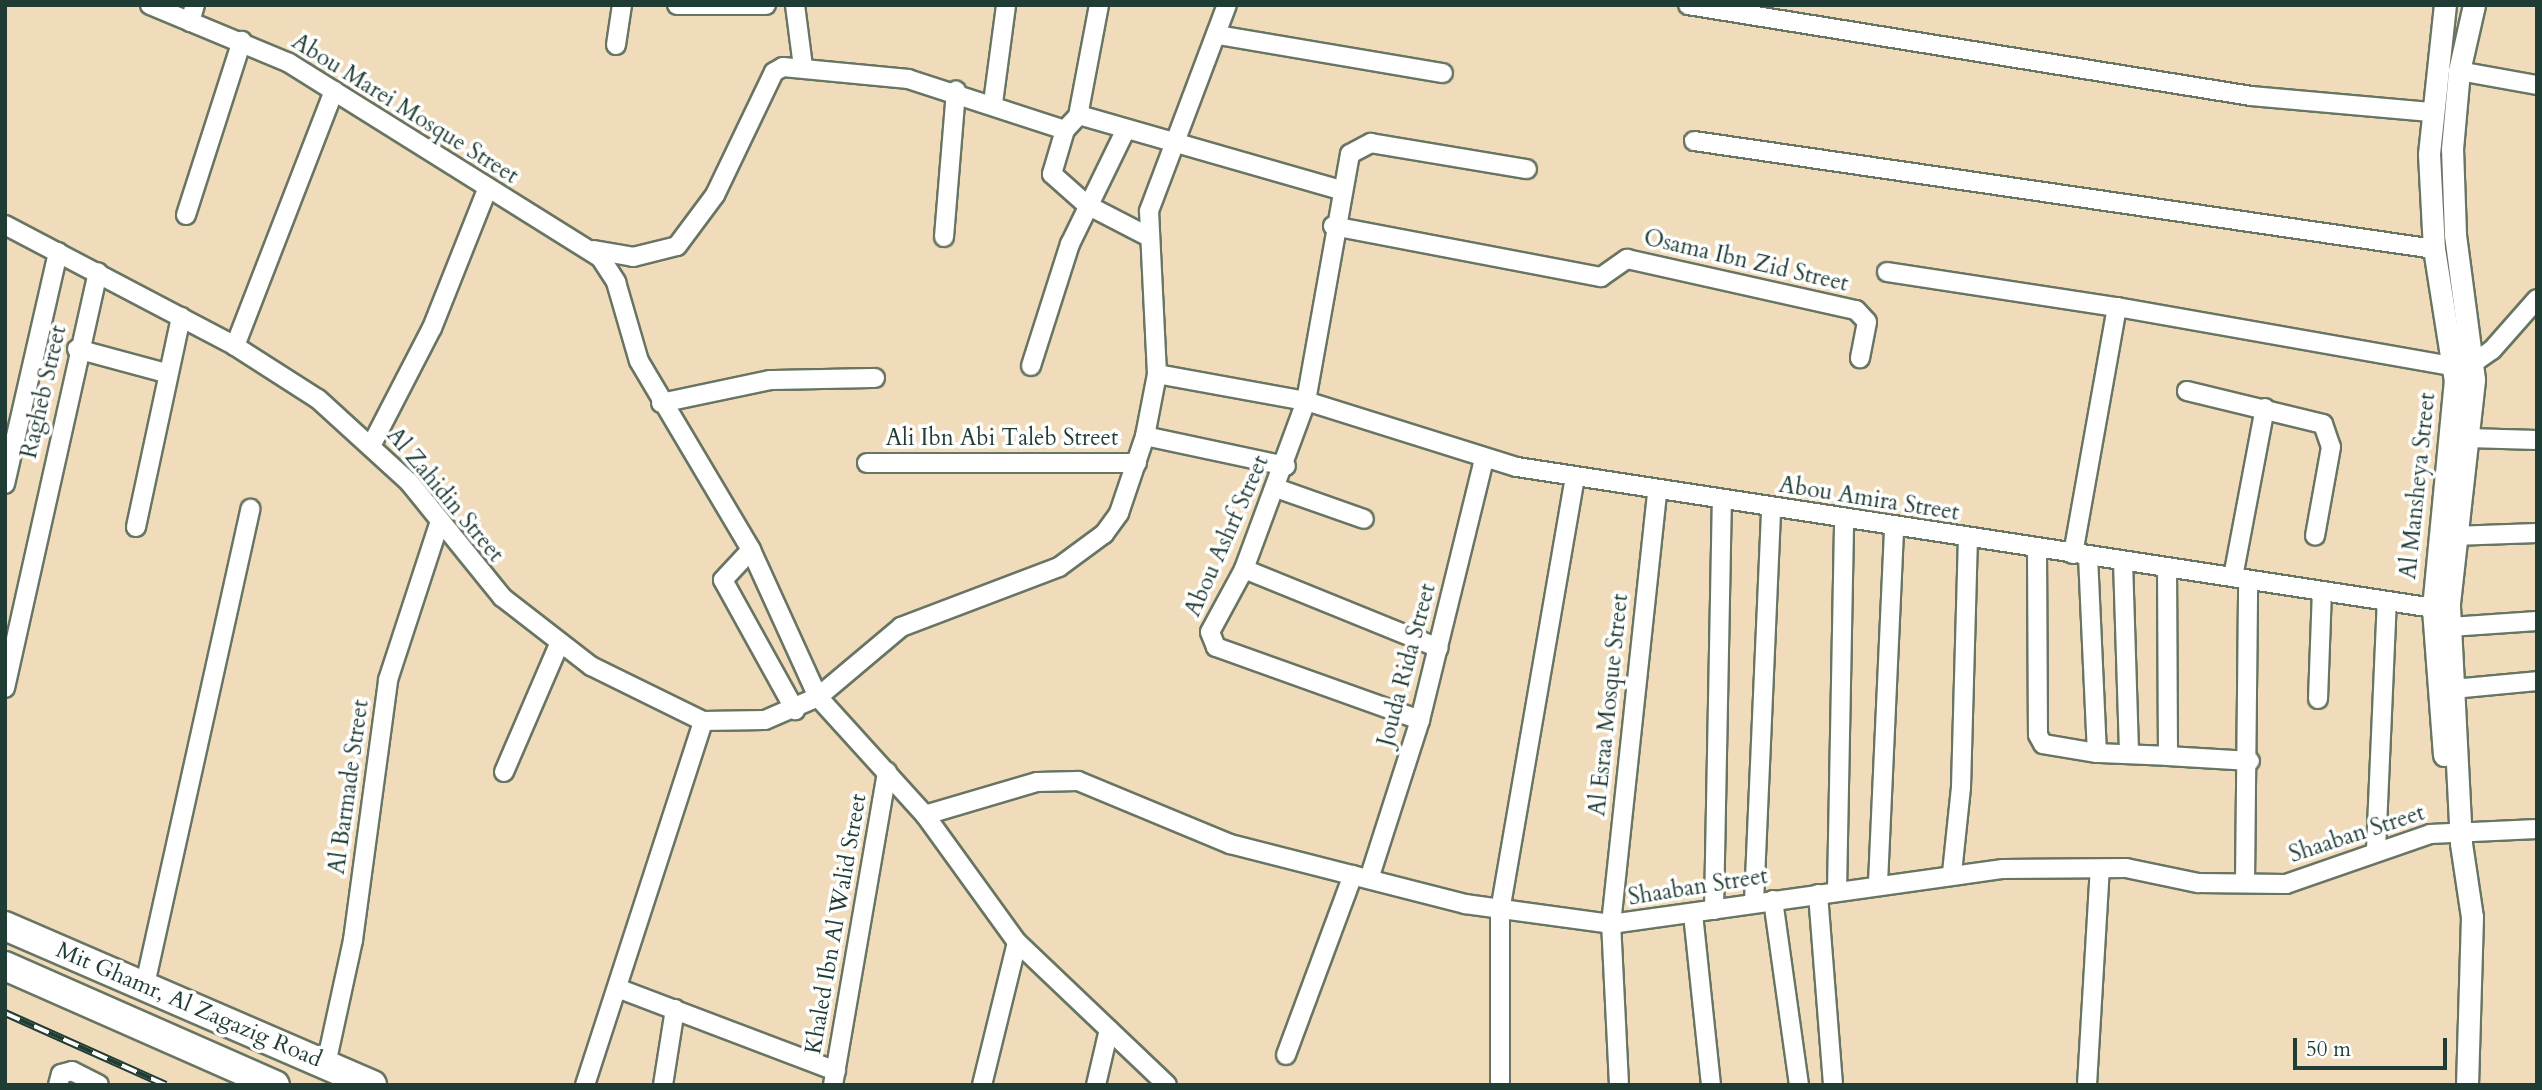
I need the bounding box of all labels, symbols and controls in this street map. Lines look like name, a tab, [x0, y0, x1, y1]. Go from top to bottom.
street label: Abou Marei Mosque Street	[287, 28, 523, 190]
street label: Osama Ibn Zid Street	[1641, 224, 1851, 298]
street label: Ragheb Street	[15, 323, 73, 461]
street label: Al Mansheya Street	[2394, 391, 2442, 581]
street label: Al Zahidin Street	[381, 422, 509, 568]
street label: Ali Ibn Abi Taleb Street	[886, 424, 1118, 452]
street label: Abou Ashrf Street	[1179, 451, 1275, 621]
street label: Abou Amira Street	[1777, 471, 1961, 527]
street label: Jouda Rida Street	[1372, 581, 1442, 749]
street label: Al Esraa Mosque Street	[1584, 592, 1634, 818]
street label: Al Barmade Street	[323, 698, 375, 876]
street label: Khaled Ibn Al Walid Street	[800, 792, 872, 1056]
street label: Shaaban Street	[2286, 799, 2428, 869]
street label: Shaaban Street	[1626, 862, 1770, 912]
street label: Mit Ghamr, Al Zagazig Road	[52, 936, 326, 1074]
scale bar	[2297, 1024, 2451, 1068]
text: 50 m	[2306, 1035, 2351, 1064]

